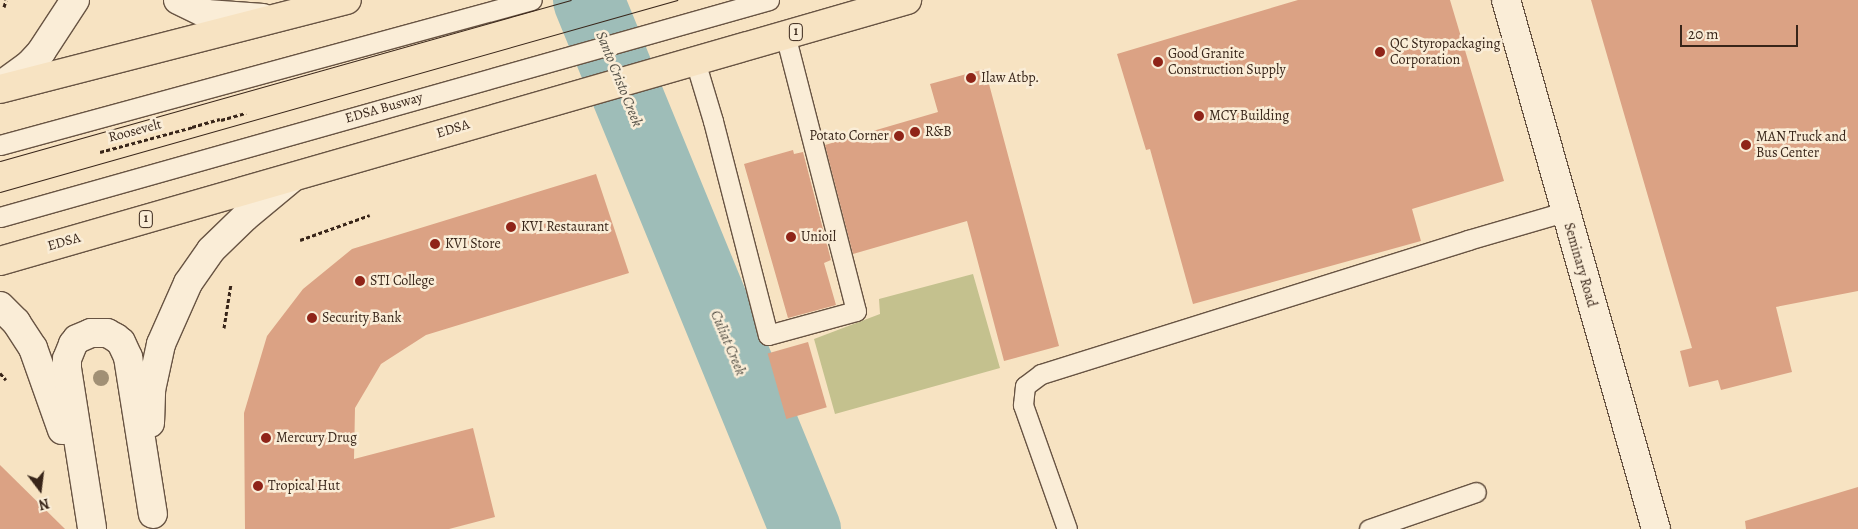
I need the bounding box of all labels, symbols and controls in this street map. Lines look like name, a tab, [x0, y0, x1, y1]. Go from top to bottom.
scale bar	[1683, 15, 1800, 47]
road number: 1	[788, 22, 804, 42]
text: 20 m	[1688, 24, 1719, 44]
water label: Santo Cristo Creek	[592, 29, 646, 129]
place label: QC Styropackaging Corporation	[1390, 36, 1500, 68]
place label: Good Granite Construction Supply	[1168, 46, 1286, 78]
marker: QC Styropackaging Corporation	[1374, 46, 1386, 58]
marker: Good Granite Construction Supply	[1152, 56, 1164, 68]
place label: Ilaw Atbp.	[981, 70, 1039, 86]
marker: Ilaw Atbp.	[965, 72, 977, 84]
street label: EDSA Busway	[343, 89, 425, 127]
place label: MCY Building	[1209, 108, 1289, 124]
marker: MCY Building	[1193, 110, 1205, 122]
street label: Roosevelt	[107, 116, 163, 146]
street label: EDSA	[434, 116, 472, 142]
place label: R&B	[925, 124, 952, 140]
marker: R&B	[909, 126, 921, 138]
place label: Potato Corner	[809, 128, 889, 144]
place label: MAN Truck and Bus Center	[1756, 129, 1846, 162]
marker: Potato Corner	[893, 130, 905, 142]
marker: MAN Truck and Bus Center	[1740, 139, 1752, 151]
road number: 1	[138, 210, 154, 228]
place label: KVI Restaurant	[521, 219, 609, 235]
marker: KVI Restaurant	[505, 221, 517, 233]
street label: Seminary Road	[1560, 221, 1600, 309]
street label: EDSA	[45, 229, 83, 255]
place label: Unioil	[801, 229, 836, 245]
marker: Unioil	[785, 231, 797, 243]
place label: KVI Store	[445, 236, 501, 252]
marker: KVI Store	[429, 238, 441, 250]
place label: STI College	[370, 273, 435, 289]
marker: STI College	[354, 275, 366, 287]
water label: Culiat Creek	[706, 308, 750, 378]
place label: Security Bank	[322, 310, 401, 326]
marker: Security Bank	[306, 312, 318, 324]
place label: Mercury Drug	[276, 430, 357, 446]
marker: Mercury Drug	[260, 432, 272, 444]
north arrow	[15, 464, 65, 514]
place label: Tropical Hut	[268, 478, 340, 494]
marker: Tropical Hut	[252, 480, 264, 492]
text: N	[37, 493, 51, 514]

